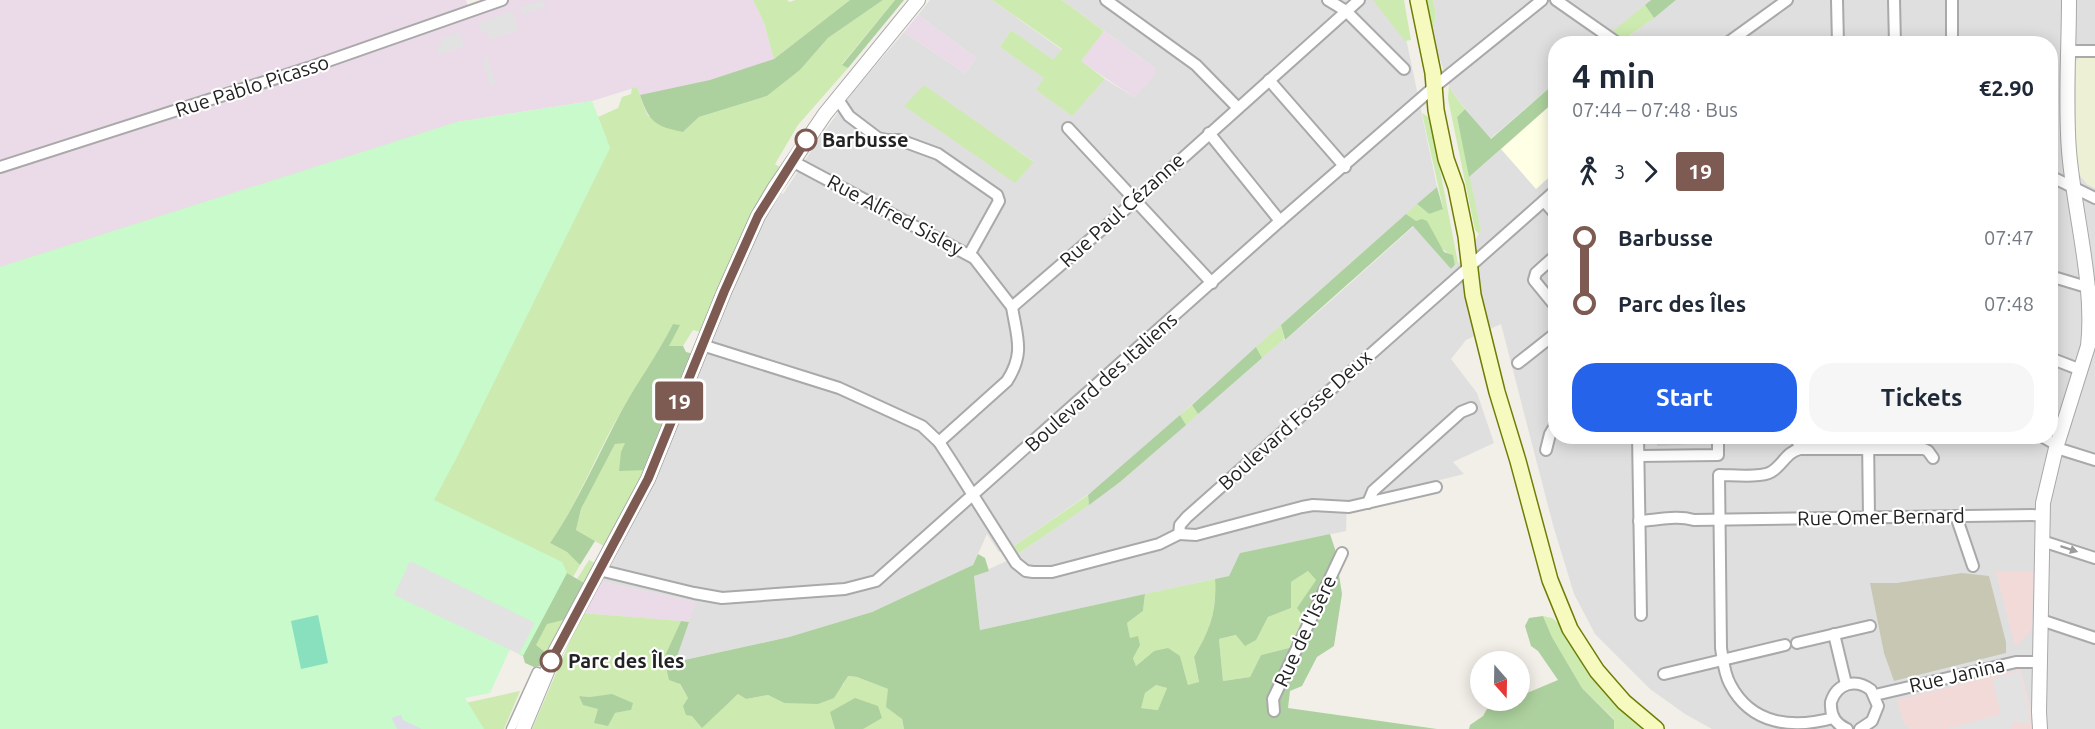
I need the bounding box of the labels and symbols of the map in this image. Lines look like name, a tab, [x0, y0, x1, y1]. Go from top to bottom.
street label: Rue Pablo Picasso	[172, 50, 332, 121]
place label: Barbusse	[822, 128, 908, 151]
marker: Barbusse	[795, 129, 817, 151]
street label: Rue Paul Cézanne	[1055, 148, 1189, 272]
street label: Rue Alfred Sisley	[824, 169, 967, 260]
street label: Boulevard des Italiens	[1020, 307, 1181, 456]
street label: Boulevard Fosse Deux	[1213, 345, 1376, 494]
line badge: 19	[652, 382, 706, 420]
street label: Rue Omer Bernard	[1797, 504, 1965, 529]
one-way arrow	[2060, 545, 2078, 555]
street label: Rue de l'Isère	[1269, 571, 1340, 690]
place label: Parc des Îles	[568, 649, 685, 672]
marker: Parc des Îles	[540, 650, 562, 672]
north arrow	[1470, 651, 1530, 711]
street label: Rue Janina	[1907, 652, 2007, 697]

